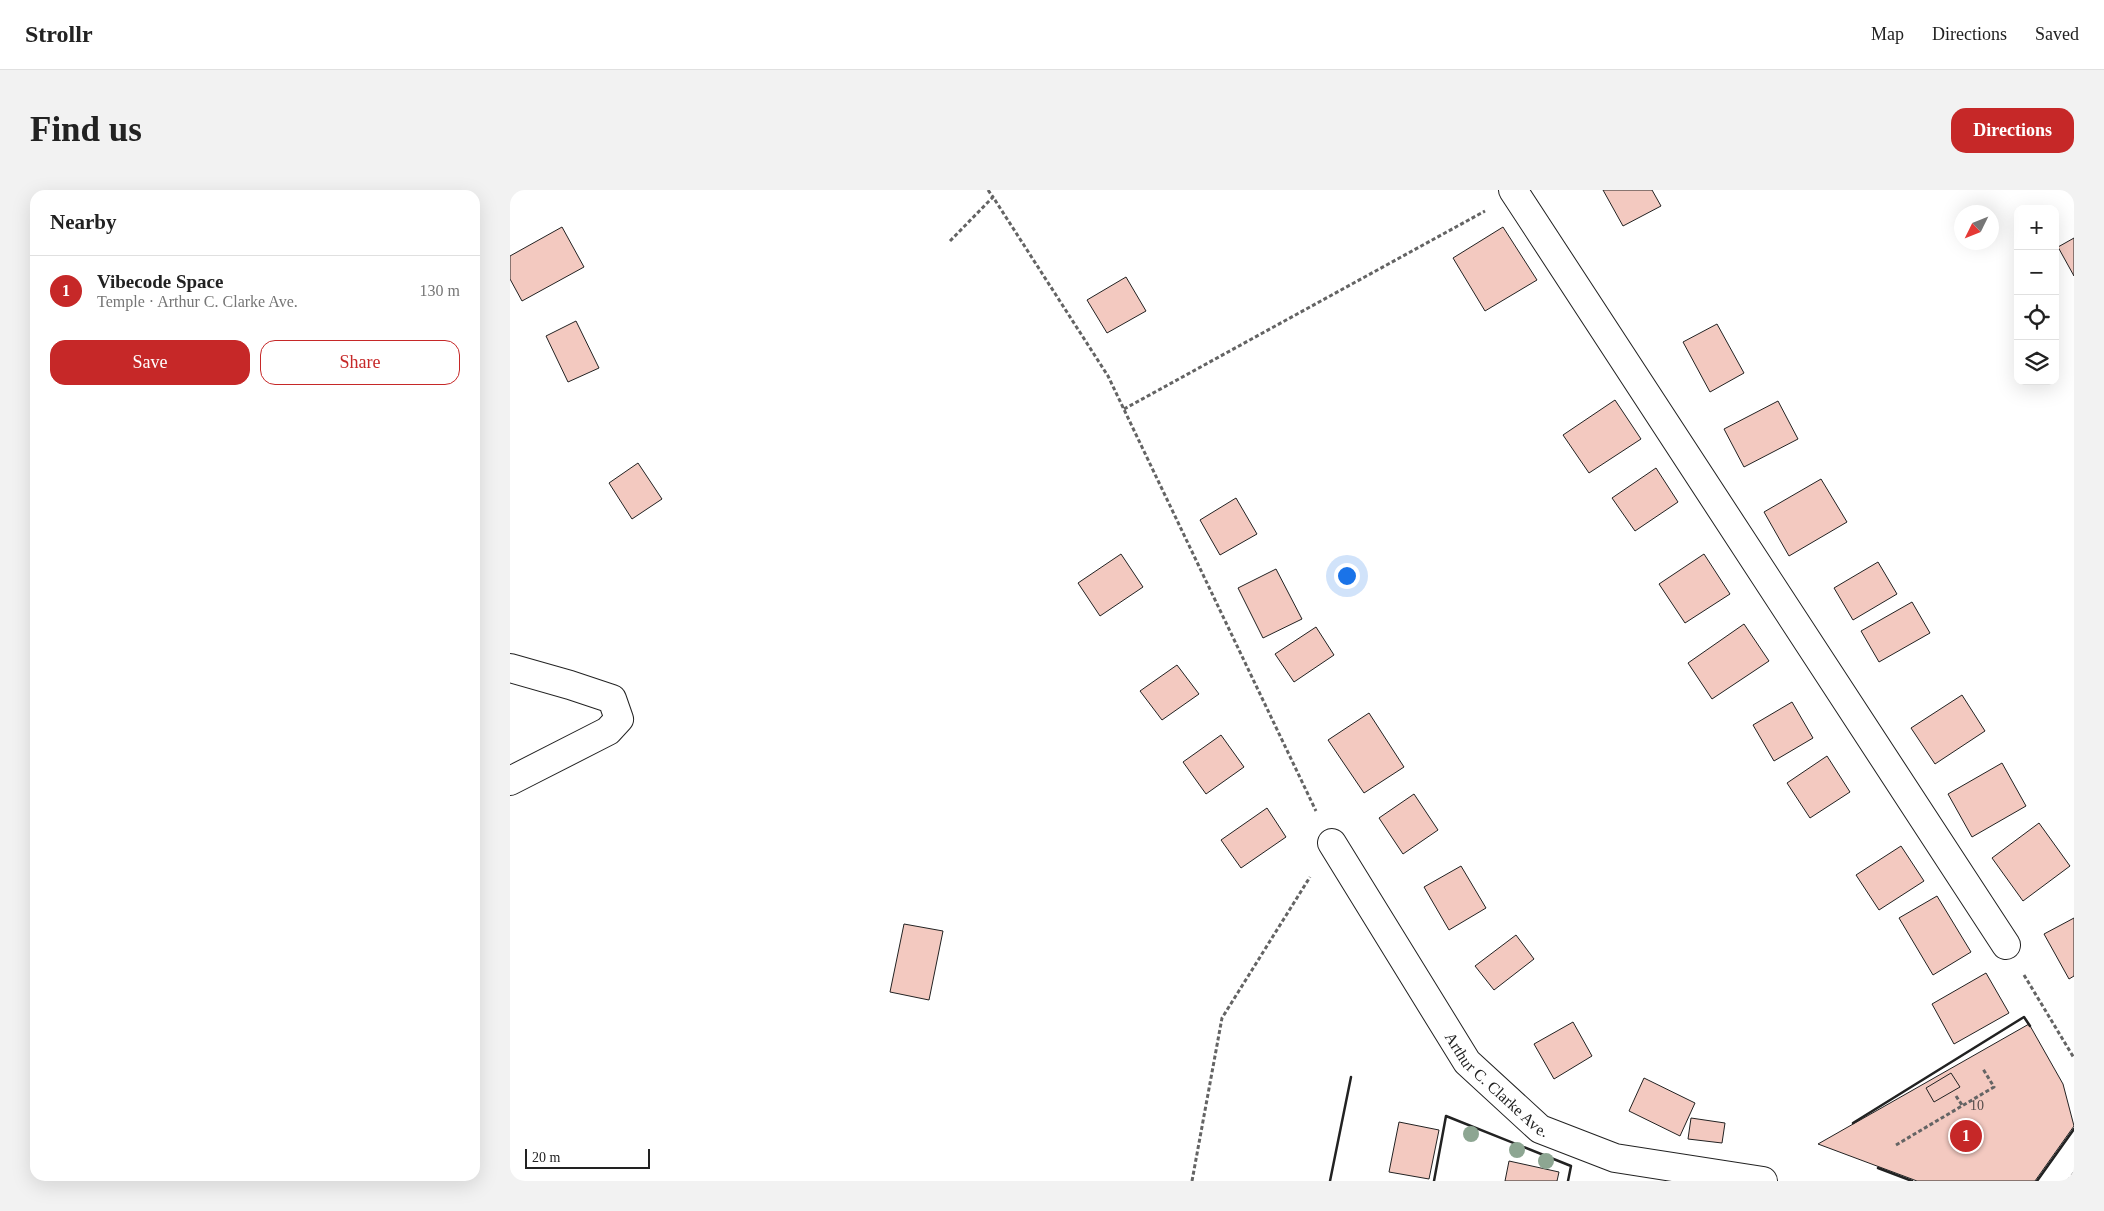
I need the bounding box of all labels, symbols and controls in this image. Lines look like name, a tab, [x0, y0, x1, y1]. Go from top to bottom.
text: Strollr	[25, 21, 93, 47]
text: Map	[1871, 24, 1904, 44]
text: Directions	[1932, 24, 2007, 44]
text: Saved	[2035, 24, 2079, 44]
button: Directions	[1951, 108, 2074, 153]
text: Find us	[30, 110, 142, 149]
north arrow	[1954, 205, 1999, 250]
map controls	[2014, 205, 2059, 385]
button: +	[2014, 205, 2059, 250]
text: Nearby	[50, 210, 117, 234]
button: −	[2014, 250, 2059, 295]
text: Vibecode Space	[97, 271, 223, 292]
text: 1	[62, 282, 70, 299]
text: 130 m	[420, 282, 460, 299]
text: Temple · Arthur C. Clarke Ave.	[97, 293, 298, 310]
button: locate	[2014, 295, 2059, 340]
button: Save	[50, 340, 250, 385]
button: Share	[260, 340, 460, 385]
button: layers	[2014, 340, 2059, 385]
your location	[1334, 563, 1360, 589]
street label: Arthur C. Clarke Ave.	[1442, 1029, 1550, 1140]
house number: 10	[1970, 1098, 1984, 1113]
pin: 1	[1950, 1117, 1982, 1155]
scale bar	[525, 1146, 650, 1169]
text: 20 m	[532, 1150, 560, 1165]

